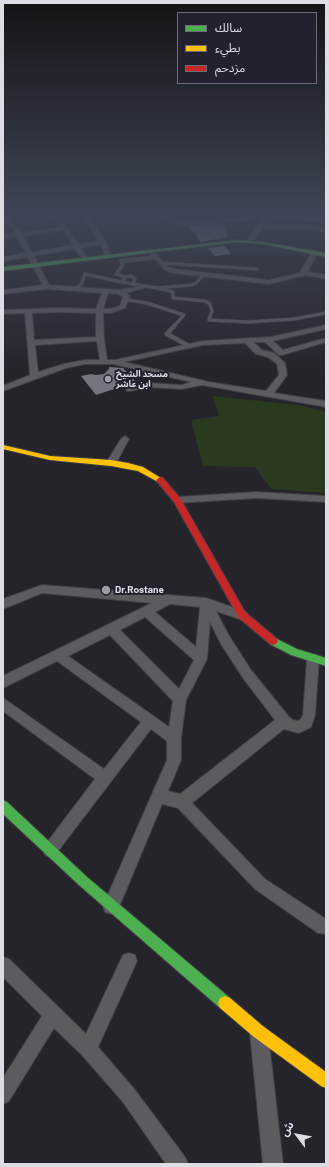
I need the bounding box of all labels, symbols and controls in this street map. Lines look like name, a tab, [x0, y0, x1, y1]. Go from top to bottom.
legend	[177, 12, 317, 84]
text: سالك	[215, 20, 242, 34]
text: بطيء	[215, 40, 241, 54]
text: مزدحم	[215, 60, 245, 74]
place label: مسجد الشيخ ابن عاشر	[116, 369, 168, 390]
marker: مسجد الشيخ ابن عاشر	[103, 374, 113, 384]
marker: Dr.Rostane	[100, 584, 112, 596]
place label: Dr.Rostane	[115, 584, 164, 596]
north arrow	[277, 1115, 317, 1155]
text: ش	[277, 1119, 296, 1138]

